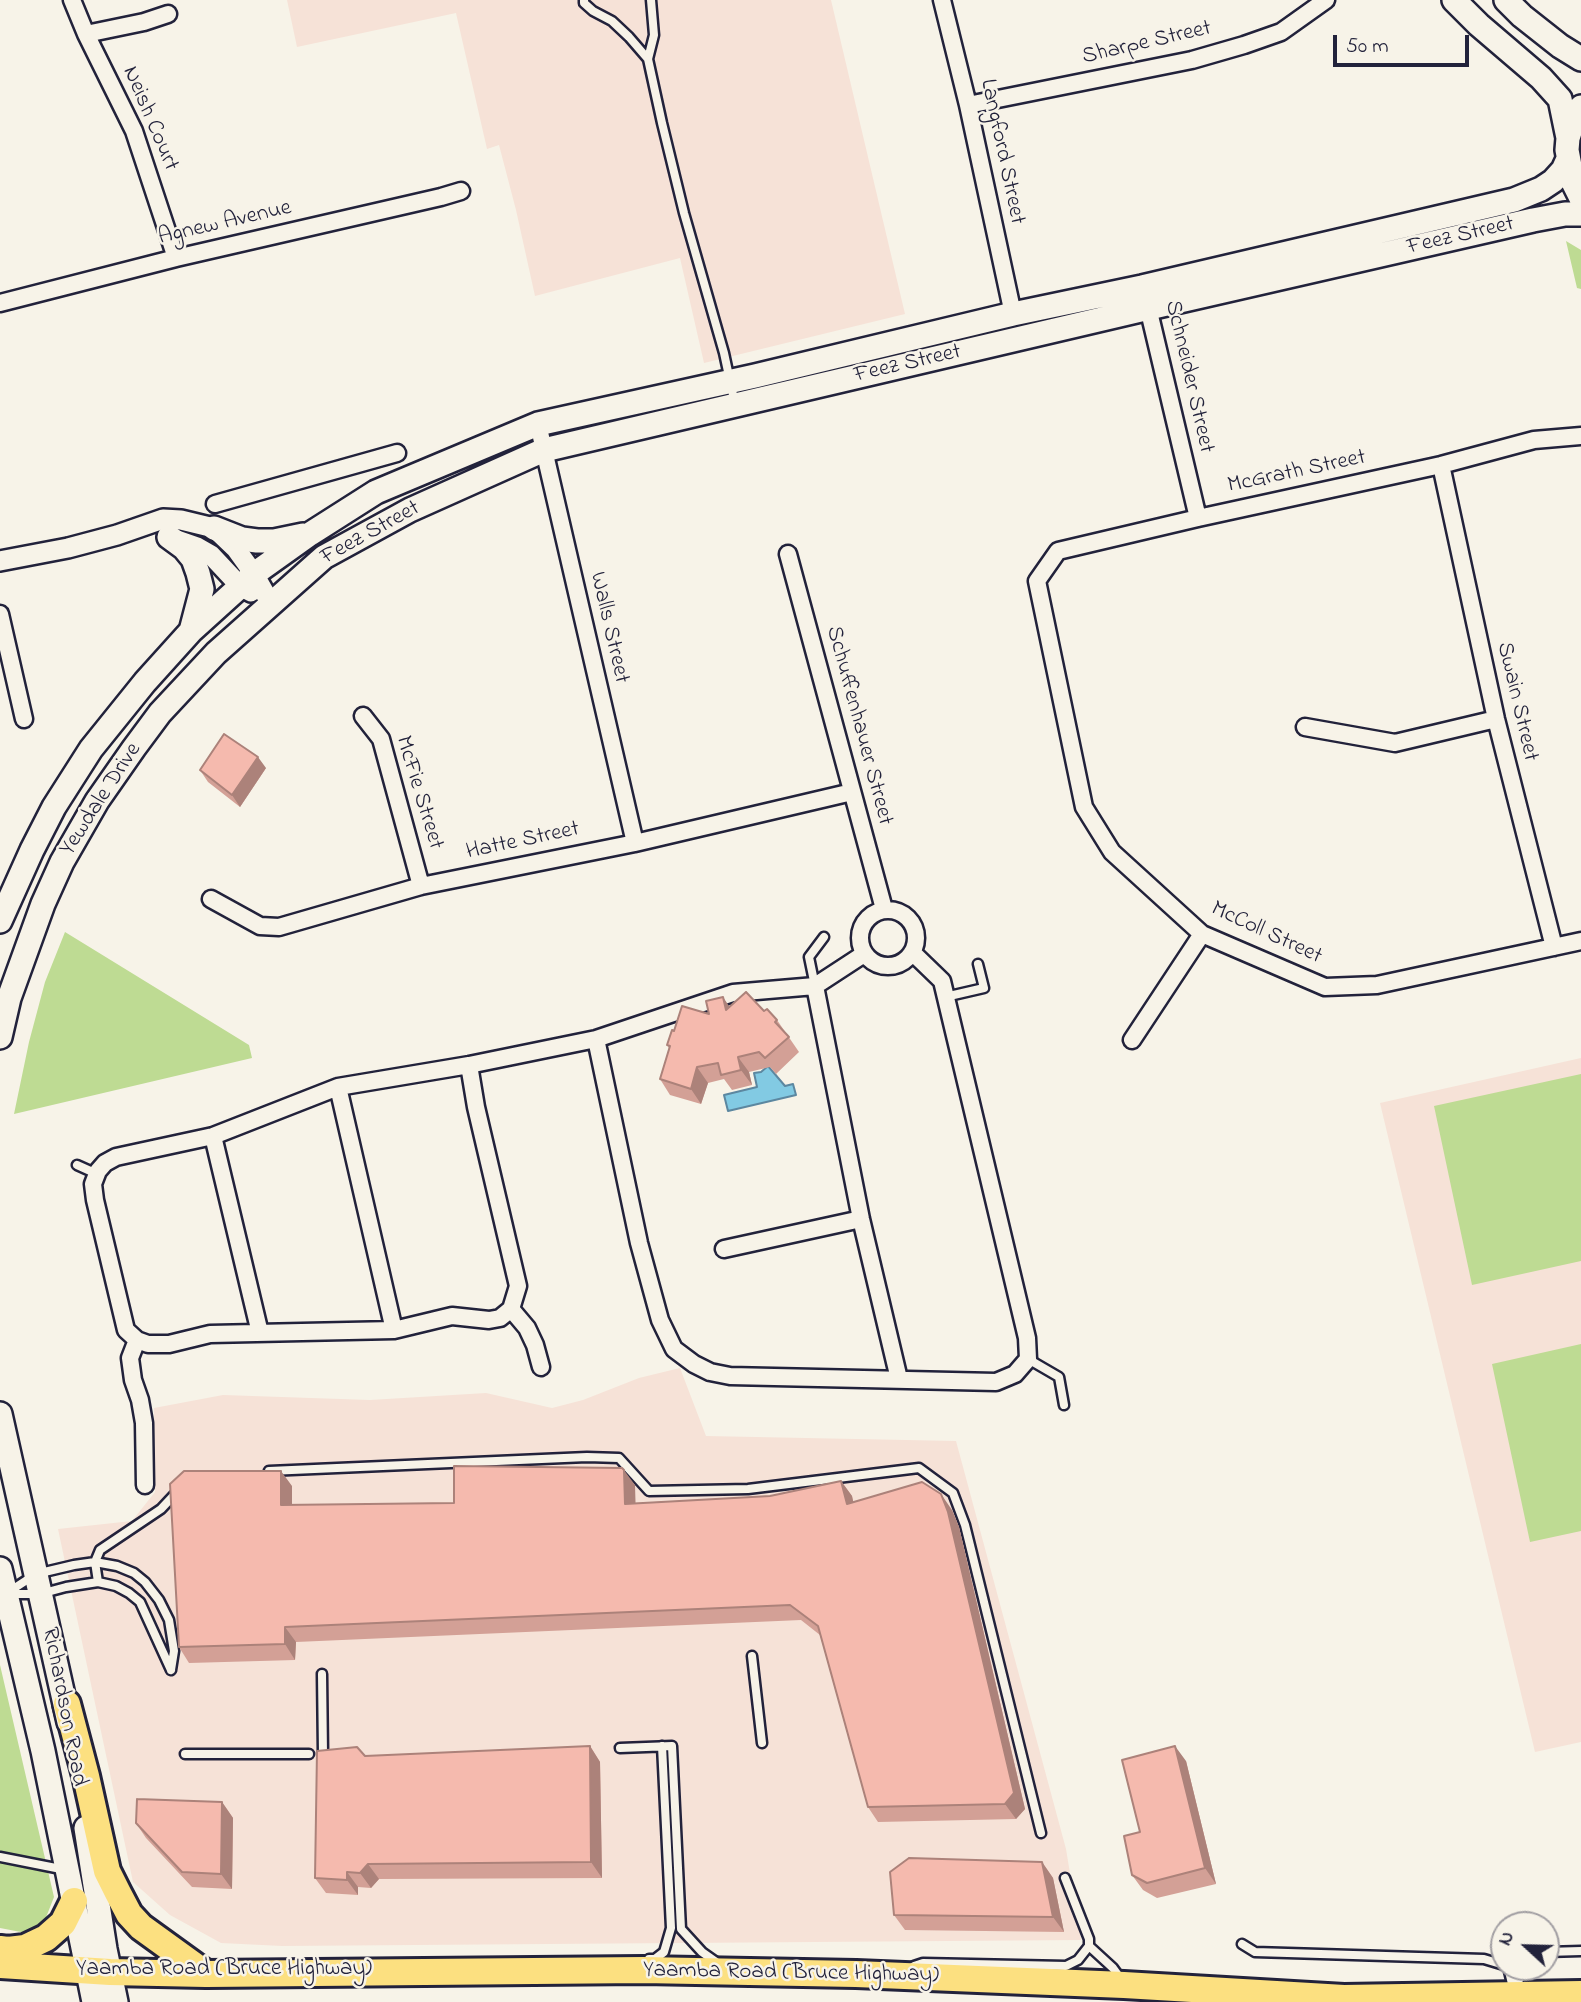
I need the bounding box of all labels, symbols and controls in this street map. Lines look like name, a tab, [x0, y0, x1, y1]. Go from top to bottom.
street label: Sharpe Street	[1080, 16, 1214, 72]
scale bar	[1336, 21, 1472, 65]
text: 50 m	[1346, 32, 1389, 62]
street label: Neish Court	[115, 63, 183, 175]
street label: Langford Street	[972, 77, 1030, 227]
street label: Agnew Avenue	[156, 195, 294, 253]
street label: Feez Street	[1405, 211, 1517, 263]
street label: Schneider Street	[1157, 298, 1219, 456]
street label: Feez Street	[852, 339, 964, 391]
street label: McGrath Street	[1225, 445, 1369, 501]
street label: Feez Street	[317, 496, 425, 572]
street label: Walls Street	[582, 570, 634, 686]
street label: Schuffenhauer Street	[818, 624, 898, 828]
street label: Swain Street	[1489, 640, 1543, 764]
street label: McFie Street	[388, 733, 448, 853]
street label: Yewdale Drive	[55, 738, 149, 862]
street label: Hatte Street	[464, 817, 582, 867]
street label: McColl Street	[1206, 896, 1326, 972]
street label: Richardson Road	[34, 1625, 92, 1789]
north arrow	[1490, 1911, 1560, 1981]
text: N	[1492, 1928, 1522, 1950]
street label: Yaamba Road (Bruce Highway)	[76, 1956, 372, 1984]
street label: Yaamba Road (Bruce Highway)	[643, 1958, 939, 1990]

